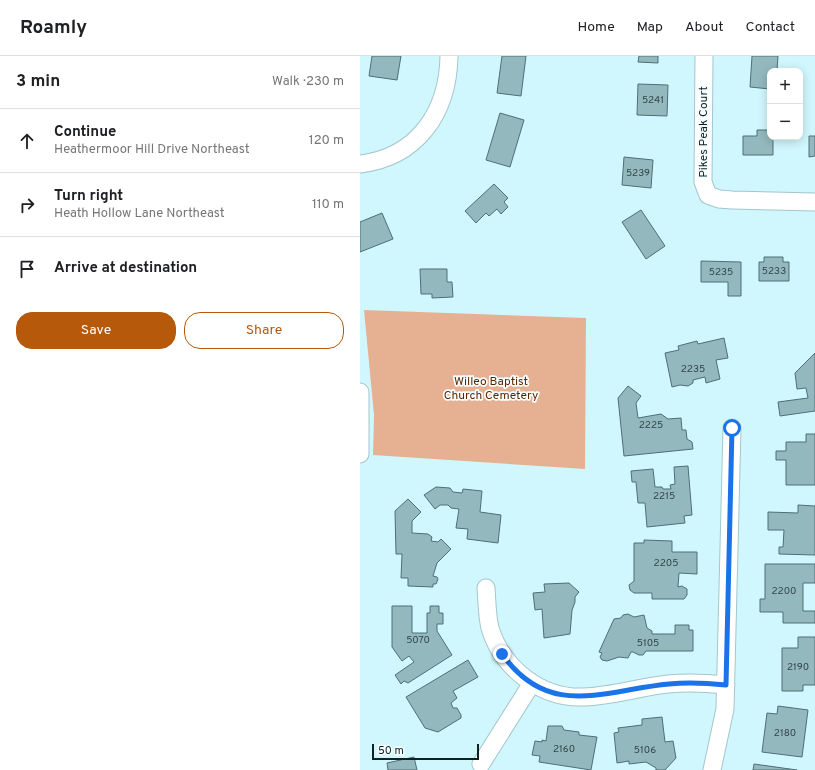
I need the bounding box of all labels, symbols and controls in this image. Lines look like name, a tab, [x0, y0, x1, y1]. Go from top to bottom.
text: Roamly	[20, 16, 87, 40]
text: Home	[578, 19, 615, 36]
text: Map	[637, 19, 663, 36]
text: About	[685, 19, 724, 36]
text: Contact	[746, 19, 795, 36]
map controls	[767, 68, 803, 140]
button: +	[767, 68, 803, 104]
text: 3 min	[16, 71, 60, 93]
text: Walk · 230 m	[272, 74, 344, 90]
street label: Pikes Peak Court	[696, 86, 712, 178]
house number: 5241	[642, 94, 664, 107]
button: −	[767, 104, 803, 140]
text: Continue	[54, 123, 116, 142]
icon: ahead	[16, 130, 38, 152]
text: 120 m	[309, 133, 344, 149]
text: Heathermoor Hill Drive Northeast	[54, 142, 250, 158]
house number: 5239	[626, 167, 650, 180]
text: Turn right	[54, 187, 123, 206]
icon: right	[16, 194, 38, 216]
text: 110 m	[312, 197, 344, 213]
text: Heath Hollow Lane Northeast	[54, 206, 225, 222]
icon: arrive	[16, 258, 38, 280]
text: Arrive at destination	[54, 259, 197, 278]
house number: 5233	[762, 265, 786, 278]
house number: 5235	[709, 266, 733, 279]
button: Save	[16, 312, 176, 349]
button: Share	[184, 312, 344, 349]
house number: 2235	[681, 363, 705, 376]
park label: Willeo Baptist Church Cemetery	[444, 374, 538, 404]
house number: 2225	[639, 419, 663, 432]
route start	[723, 419, 741, 437]
house number: 2215	[653, 490, 675, 503]
house number: 2205	[654, 557, 678, 570]
house number: 2200	[771, 585, 797, 598]
house number: 5070	[406, 634, 430, 647]
house number: 5105	[637, 637, 659, 650]
route end	[493, 645, 511, 663]
house number: 2190	[787, 661, 809, 674]
house number: 2180	[774, 727, 796, 740]
scale bar	[372, 742, 479, 761]
house number: 2160	[553, 743, 575, 756]
text: 50 m	[378, 744, 404, 758]
house number: 5106	[634, 744, 656, 757]

